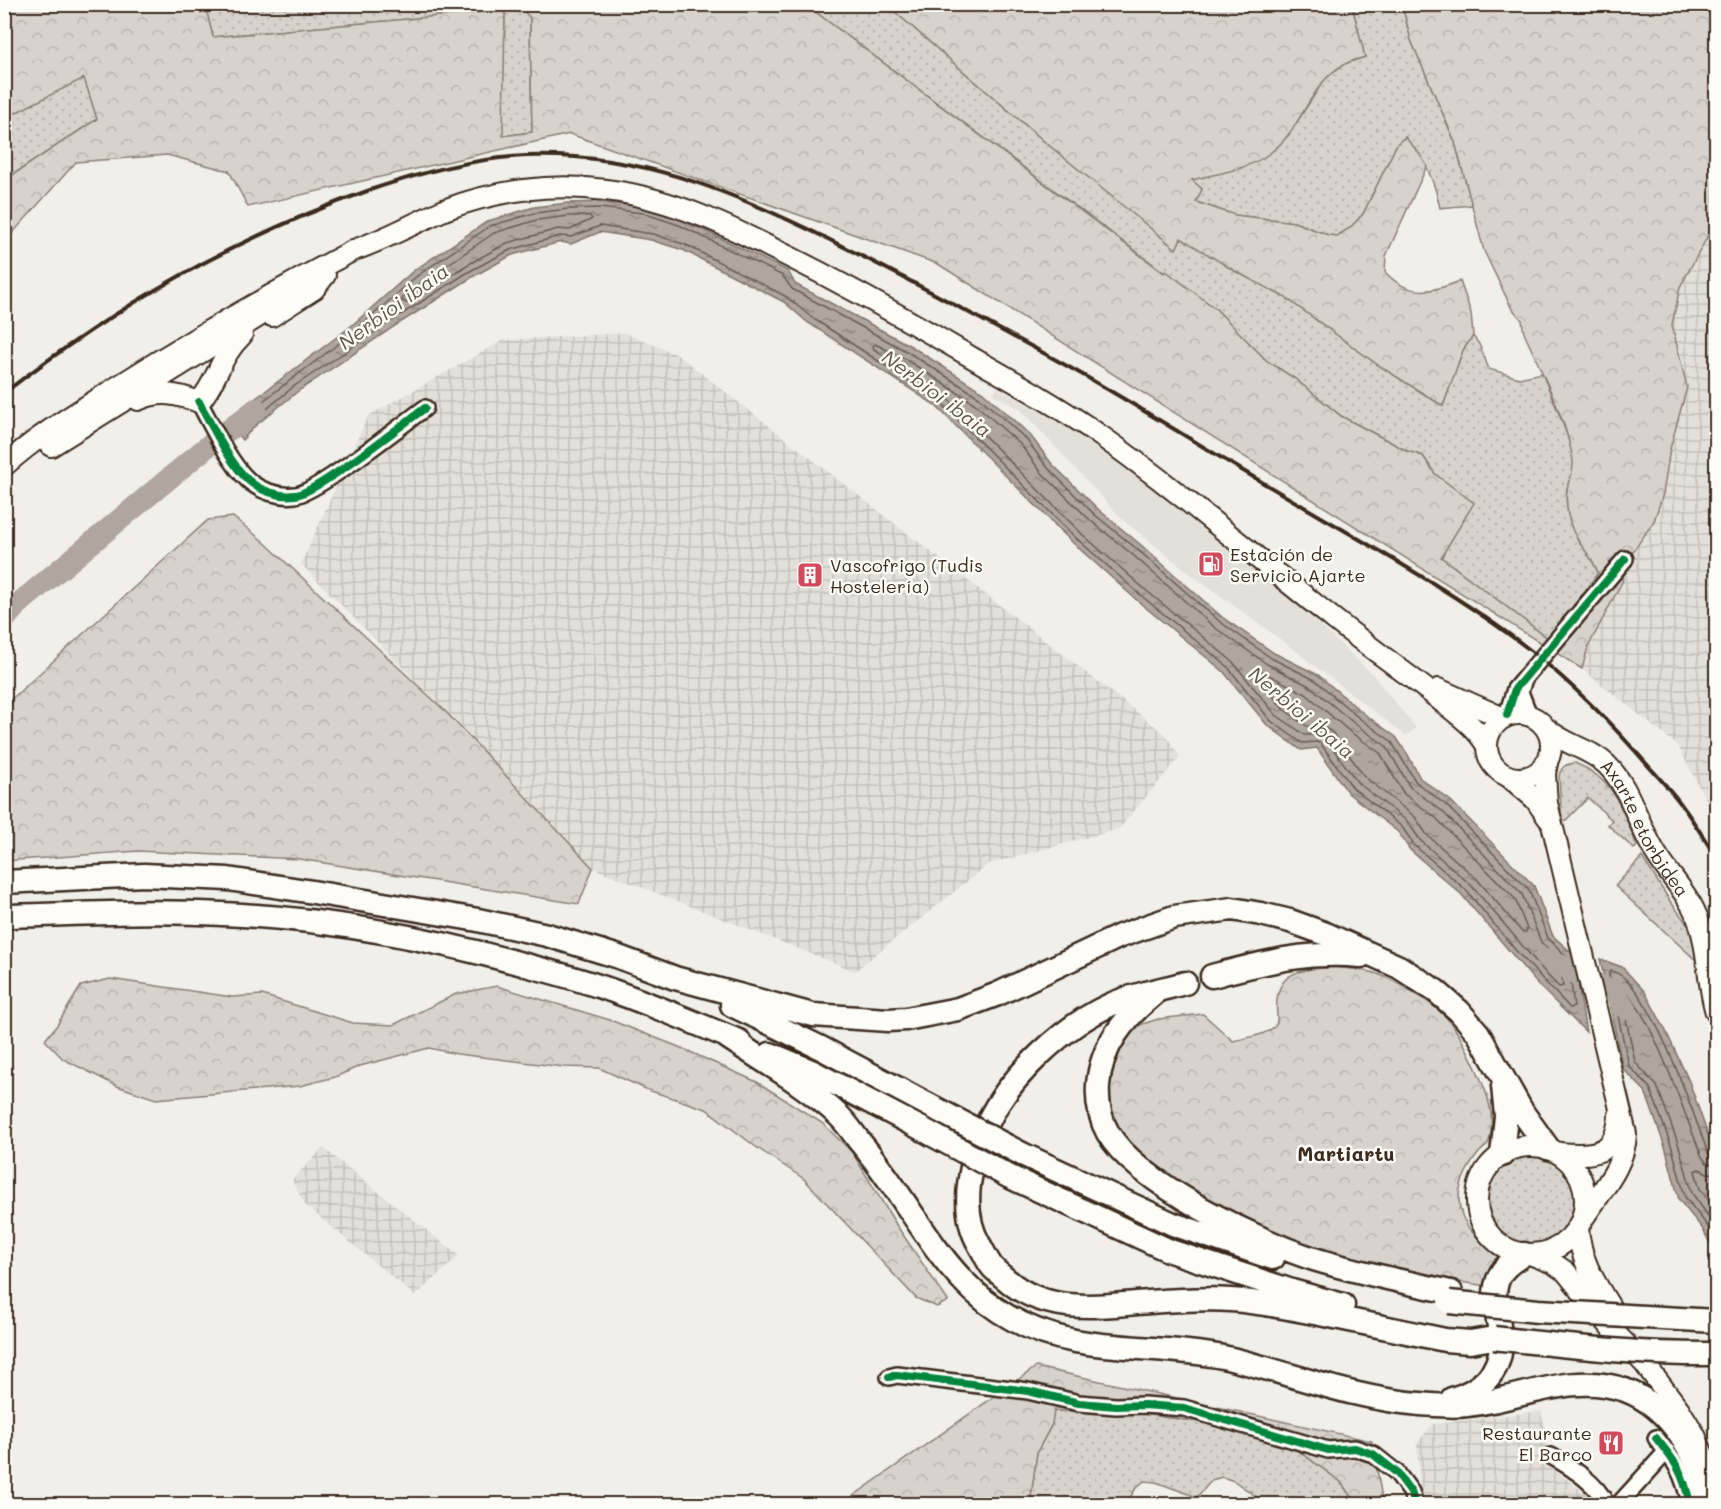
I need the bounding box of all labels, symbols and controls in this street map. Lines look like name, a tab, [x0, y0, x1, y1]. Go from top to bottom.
water label: Nerbioi ibaia	[333, 257, 453, 355]
water label: Nerbioi ibaia	[877, 343, 997, 443]
place label: Estación de Servicio Ajarte	[1230, 542, 1366, 587]
fuel station icon: Estación de Servicio Ajarte	[1196, 549, 1226, 579]
place label: Vascofrigo (Tudis Hostelería)	[830, 553, 983, 598]
building icon: Vascofrigo (Tudis Hostelería)	[795, 560, 825, 590]
water label: Nerbioi ibaia	[1244, 660, 1360, 764]
street label: Axarte etorbidea	[1595, 753, 1695, 901]
district label: Martiartu	[1297, 1140, 1395, 1166]
place label: Restaurante El Barco	[1482, 1421, 1592, 1466]
restaurant icon: Restaurante El Barco	[1596, 1428, 1626, 1458]

